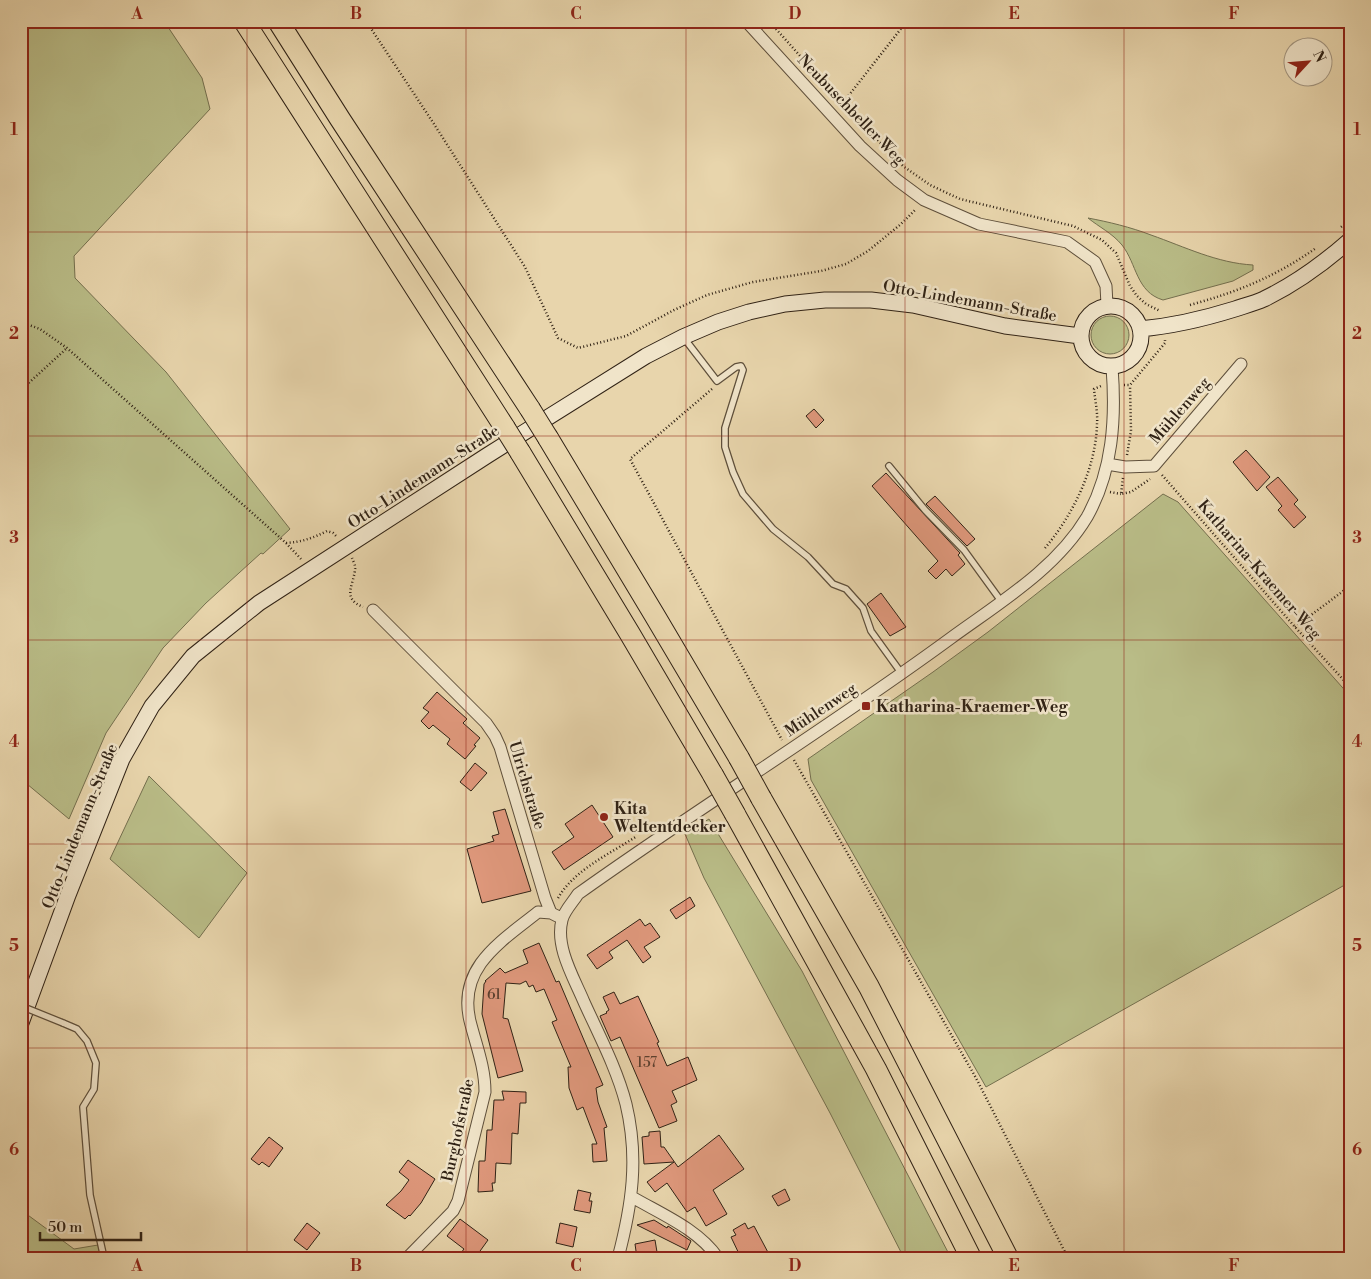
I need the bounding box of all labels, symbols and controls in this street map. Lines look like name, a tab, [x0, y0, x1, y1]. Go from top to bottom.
text: A	[130, 4, 143, 24]
text: B	[350, 4, 362, 24]
text: C	[570, 4, 582, 24]
text: D	[789, 4, 802, 24]
text: E	[1008, 4, 1020, 24]
text: F	[1228, 4, 1240, 24]
north arrow	[1284, 38, 1334, 88]
text: N	[1308, 48, 1329, 66]
street label: Neubuschbeller Weg	[793, 50, 910, 170]
text: 1	[10, 120, 18, 140]
text: 1	[1353, 120, 1361, 140]
street label: Otto-Lindemann-Straße	[881, 276, 1058, 326]
text: 2	[9, 324, 19, 344]
text: 2	[1352, 324, 1362, 344]
street label: Mühlenweg	[1145, 372, 1215, 448]
street label: Otto-Lindemann-Straße	[344, 420, 503, 533]
street label: Katharina-Kraemer-Weg	[1193, 496, 1326, 644]
text: 3	[9, 528, 19, 548]
text: 3	[1352, 528, 1362, 548]
street label: Mühlenweg	[781, 678, 861, 741]
place label: Katharina-Kraemer-Weg	[876, 697, 1068, 717]
marker: Katharina-Kraemer-Weg	[860, 700, 872, 712]
text: 4	[9, 732, 20, 752]
text: 4	[1352, 732, 1363, 752]
street label: Ulrichstraße	[504, 739, 550, 832]
street label: Otto-Lindemann-Straße	[38, 741, 122, 912]
place label: Kita Weltentdecker	[613, 799, 726, 837]
marker: Kita Weltentdecker	[598, 811, 610, 823]
text: 5	[9, 936, 19, 956]
text: 5	[1352, 936, 1362, 956]
house number: 61	[487, 986, 501, 1004]
house number: 157	[637, 1054, 657, 1072]
street label: Burghofstraße	[437, 1077, 479, 1184]
text: 6	[9, 1140, 19, 1160]
text: 6	[1352, 1140, 1362, 1160]
scale bar	[40, 1209, 141, 1241]
text: 50 m	[48, 1218, 82, 1237]
text: A	[130, 1256, 143, 1276]
text: B	[350, 1256, 362, 1276]
text: C	[570, 1256, 582, 1276]
text: D	[789, 1256, 802, 1276]
text: E	[1008, 1256, 1020, 1276]
text: F	[1228, 1256, 1240, 1276]

